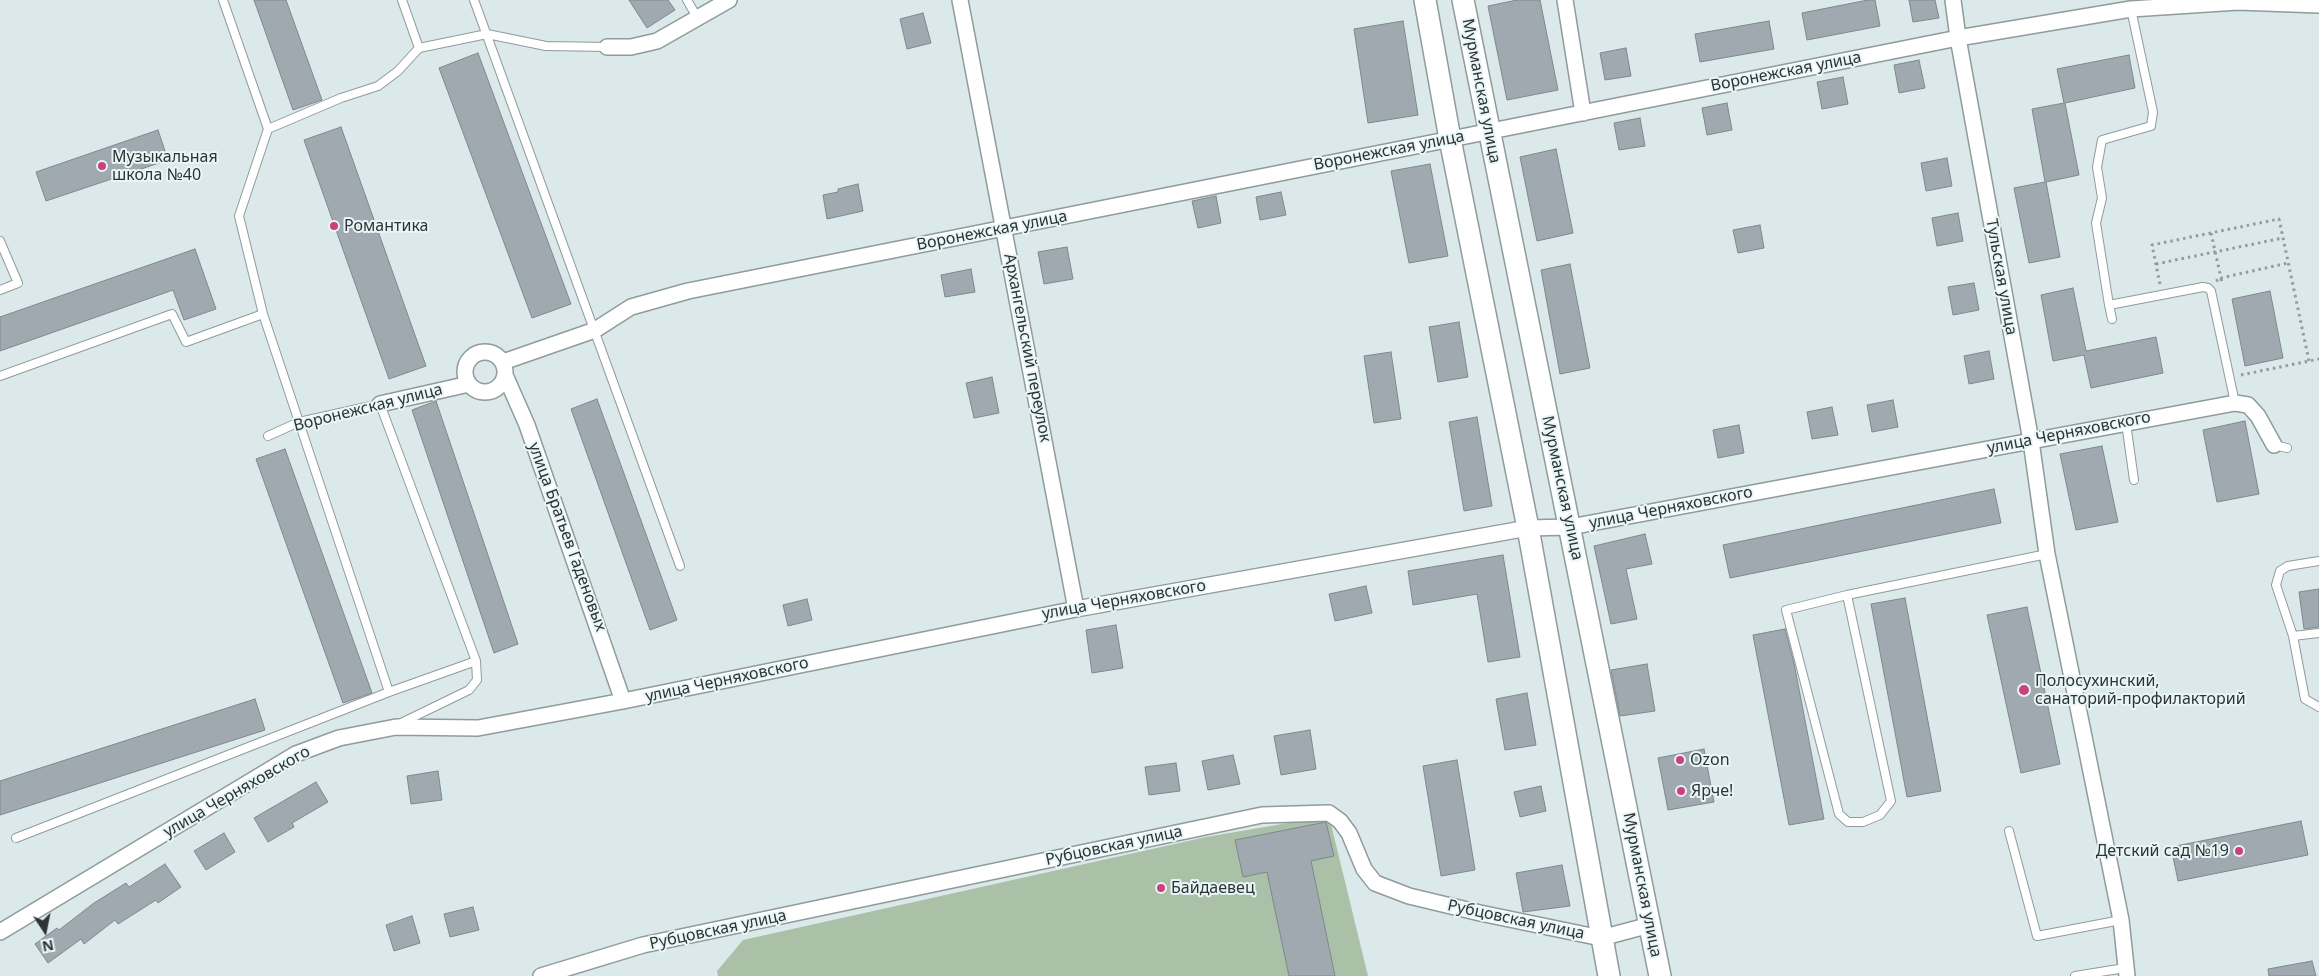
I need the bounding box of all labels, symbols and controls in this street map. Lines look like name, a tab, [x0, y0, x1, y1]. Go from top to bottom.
street label: Мурманская улица	[1458, 17, 1504, 165]
street label: Воронежская улица	[1709, 48, 1863, 96]
street label: Воронежская улица	[1312, 127, 1466, 175]
place label: Музыкальная школа №40	[112, 147, 218, 185]
marker: Музыкальная школа №40	[96, 160, 108, 172]
street label: Воронежская улица	[915, 207, 1069, 255]
place label: Романтика	[344, 216, 428, 236]
street label: Тульская улица	[1981, 217, 2021, 337]
marker: Романтика	[328, 220, 340, 232]
street label: Архангельский переулок	[999, 252, 1055, 444]
street label: Воронежская улица	[291, 380, 445, 436]
street label: улица Черняховского	[1986, 408, 2152, 458]
street label: Мурманская улица	[1537, 414, 1587, 562]
street label: улица Братьев Гаденовых	[524, 440, 610, 634]
street label: улица Черняховского	[1588, 483, 1754, 533]
street label: улица Черняховского	[1040, 576, 1208, 624]
street label: улица Черняховского	[644, 653, 810, 707]
place label: Полосухинский, санаторий-профилакторий	[2035, 671, 2246, 709]
marker: Полосухинский, санаторий-профилакторий	[2017, 683, 2031, 697]
street label: улица Черняховского	[160, 742, 314, 842]
place label: Ozon	[1690, 750, 1730, 770]
marker: Ozon	[1674, 754, 1686, 766]
place label: Ярче!	[1691, 781, 1733, 801]
marker: Ярче!	[1675, 785, 1687, 797]
street label: Мурманская улица	[1619, 811, 1665, 959]
street label: Рубцовская улица	[1044, 822, 1184, 870]
place label: Детский сад №19	[2096, 841, 2229, 861]
marker: Детский сад №19	[2233, 845, 2245, 857]
place label: Байдаевец	[1171, 878, 1255, 898]
marker: Байдаевец	[1155, 882, 1167, 894]
street label: Рубцовская улица	[1446, 896, 1586, 944]
north arrow	[20, 906, 70, 956]
street label: Рубцовская улица	[648, 906, 788, 954]
text: N	[41, 936, 55, 957]

